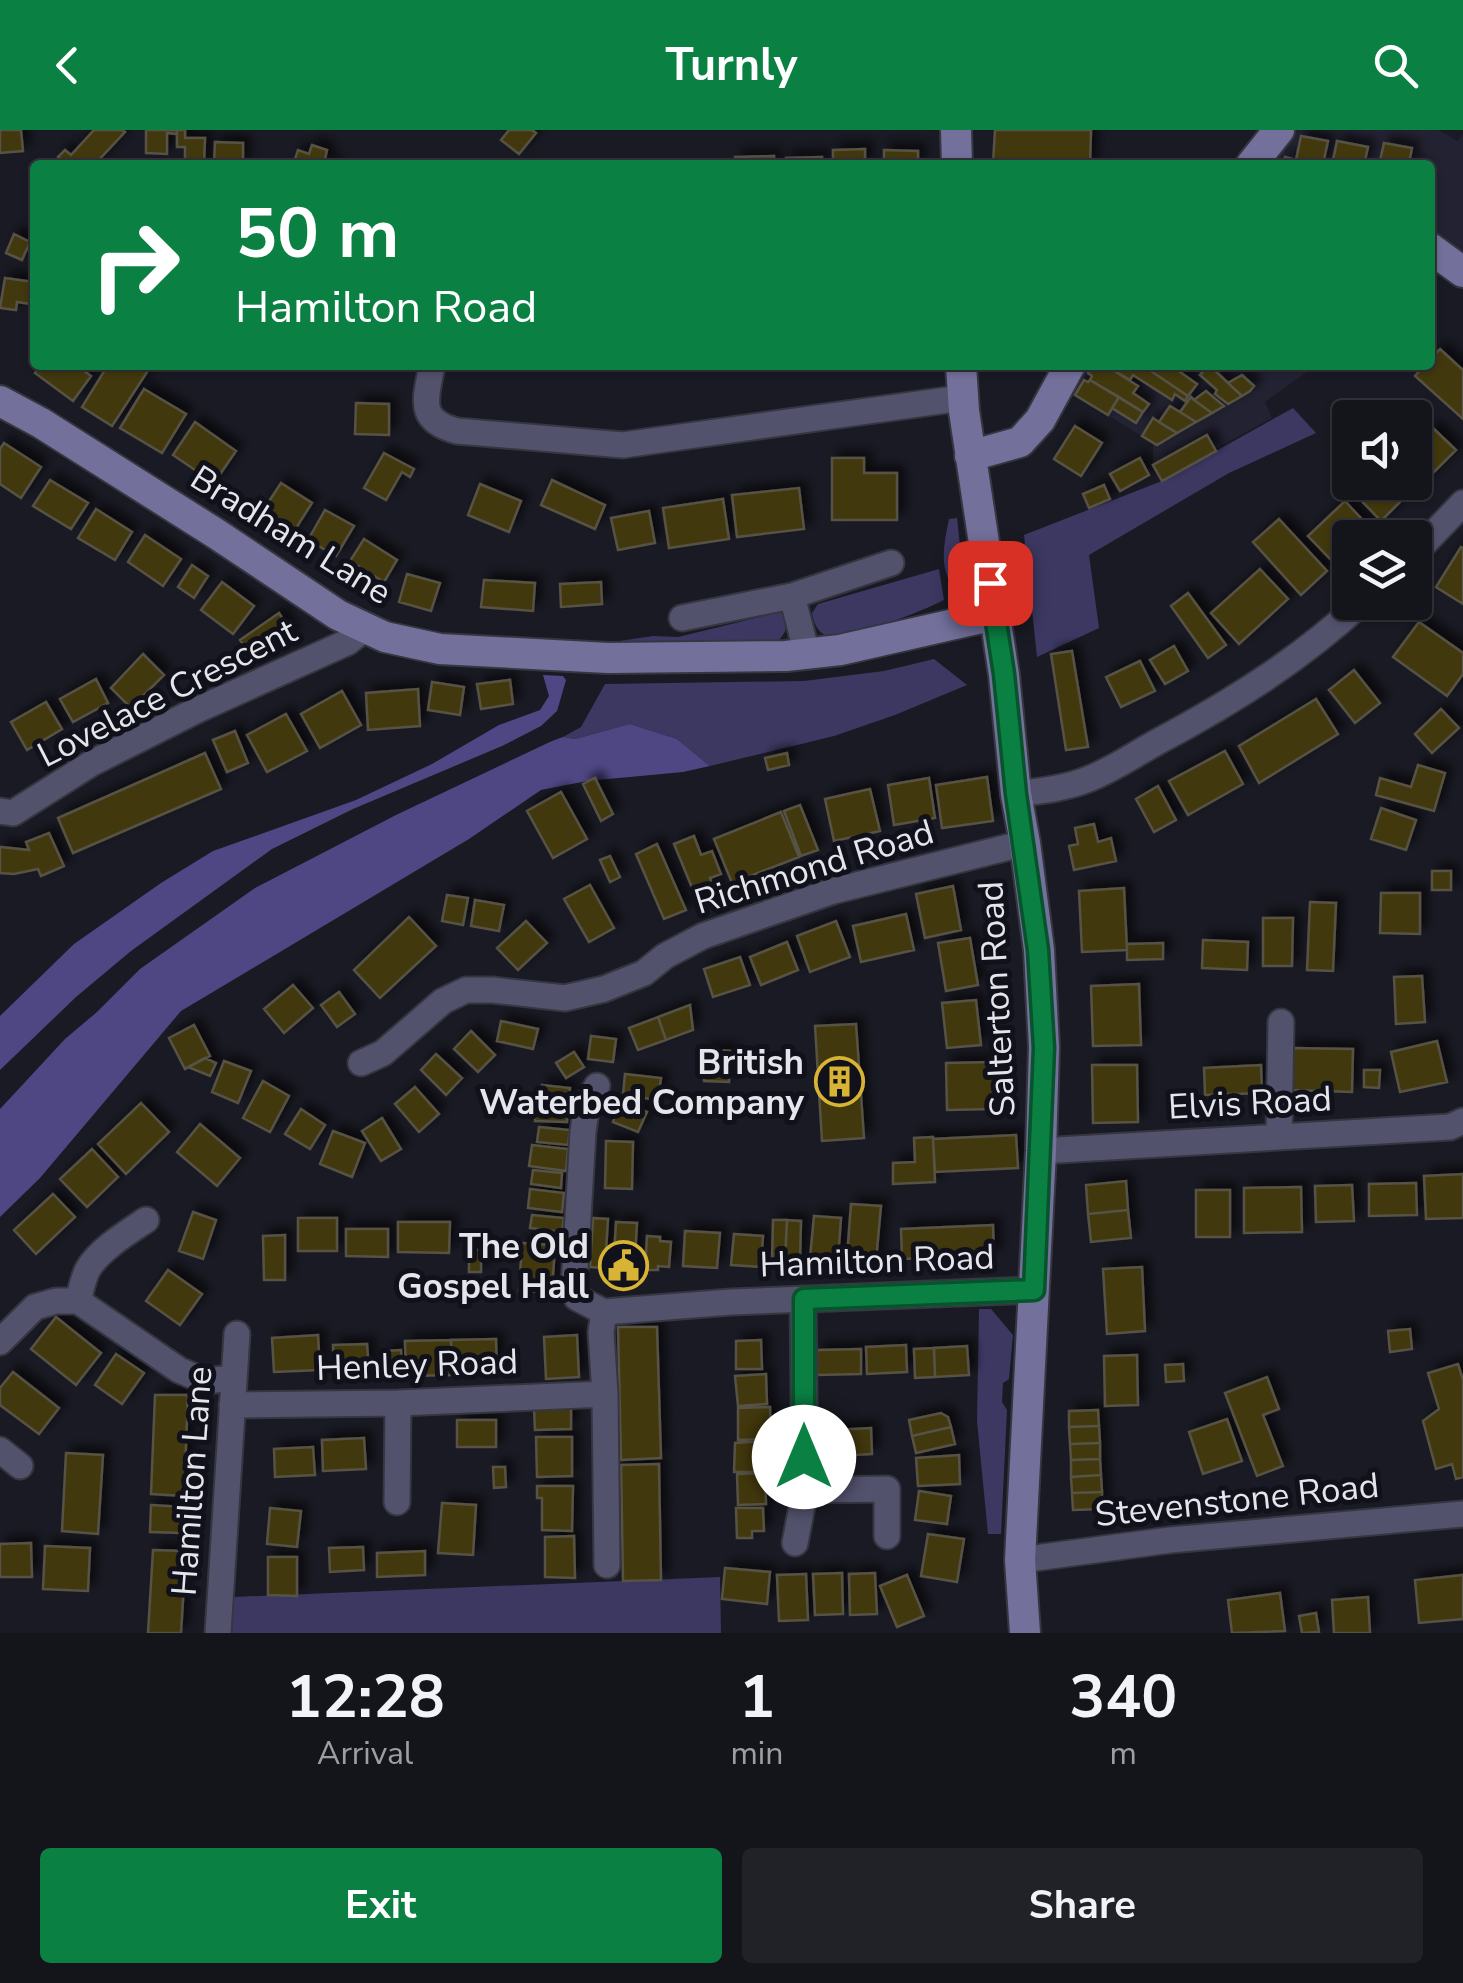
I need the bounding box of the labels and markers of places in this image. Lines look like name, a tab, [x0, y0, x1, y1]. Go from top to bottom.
pin	[948, 541, 1033, 626]
place label: British Waterbed Company	[479, 1039, 805, 1126]
building icon: British Waterbed Company	[813, 1056, 865, 1108]
place label: The Old Gospel Hall	[397, 1223, 589, 1310]
public building icon: The Old Gospel Hall	[598, 1240, 650, 1292]

